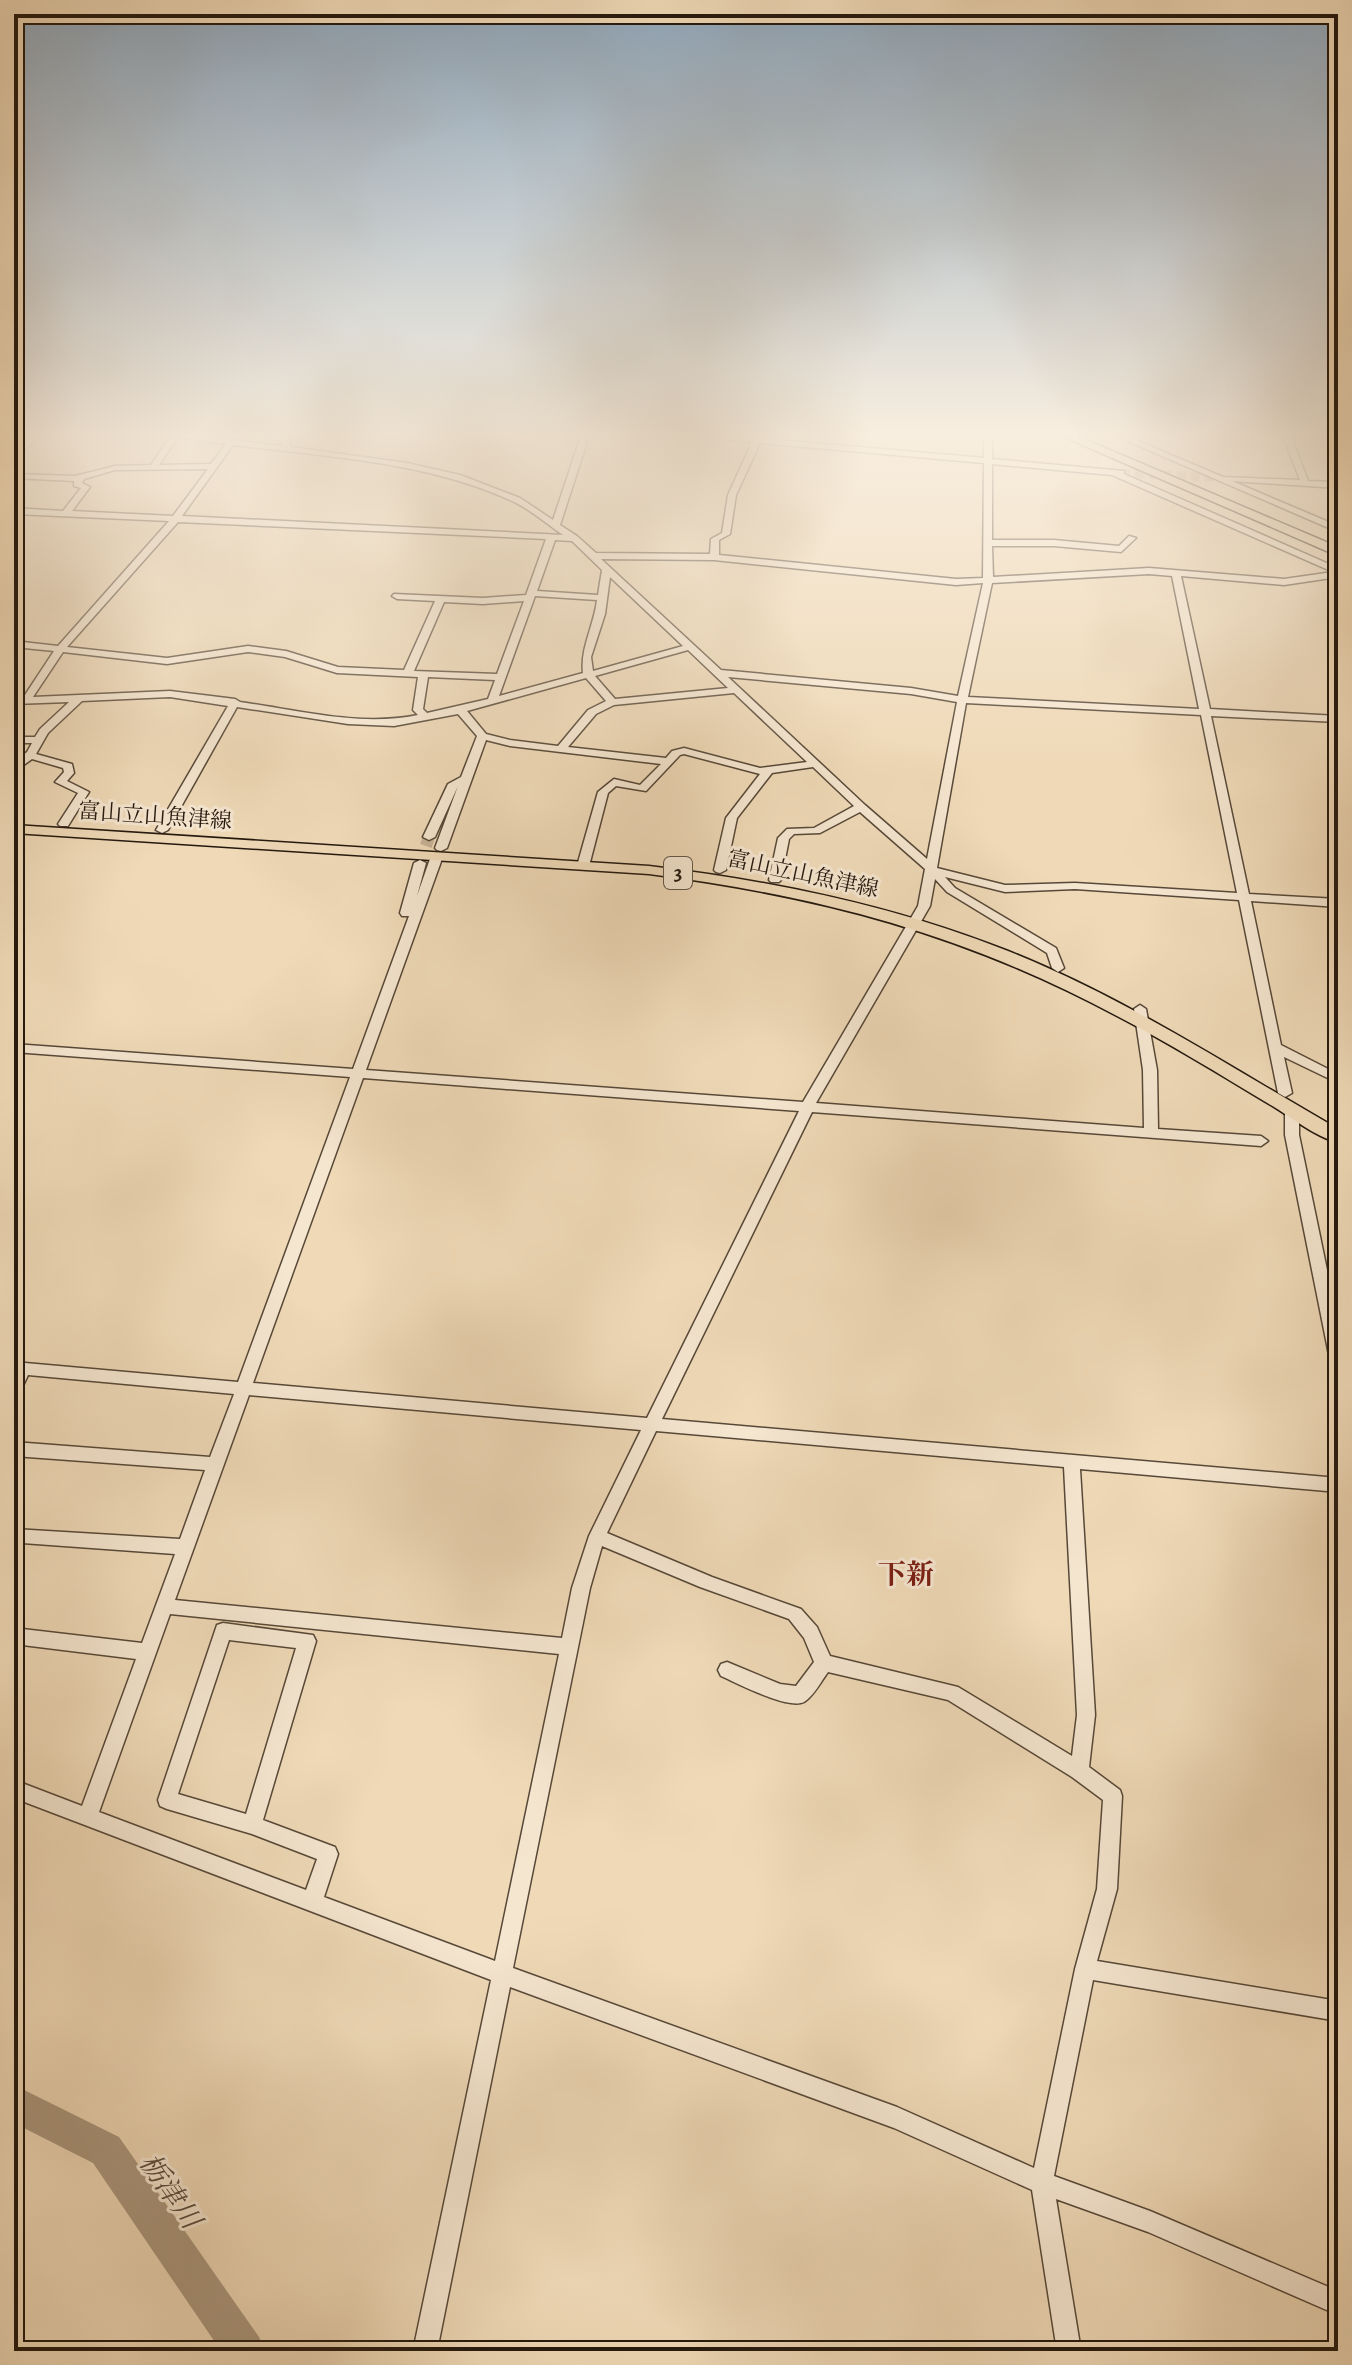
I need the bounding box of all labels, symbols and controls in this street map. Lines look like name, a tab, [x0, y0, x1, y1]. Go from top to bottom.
street label: 富山立山魚津線	[77, 796, 233, 836]
street label: 富山立山魚津線	[725, 843, 881, 905]
road number: 3	[664, 857, 692, 889]
district label: 下新	[878, 1556, 934, 1594]
water label: 栃津川	[130, 2146, 211, 2239]

